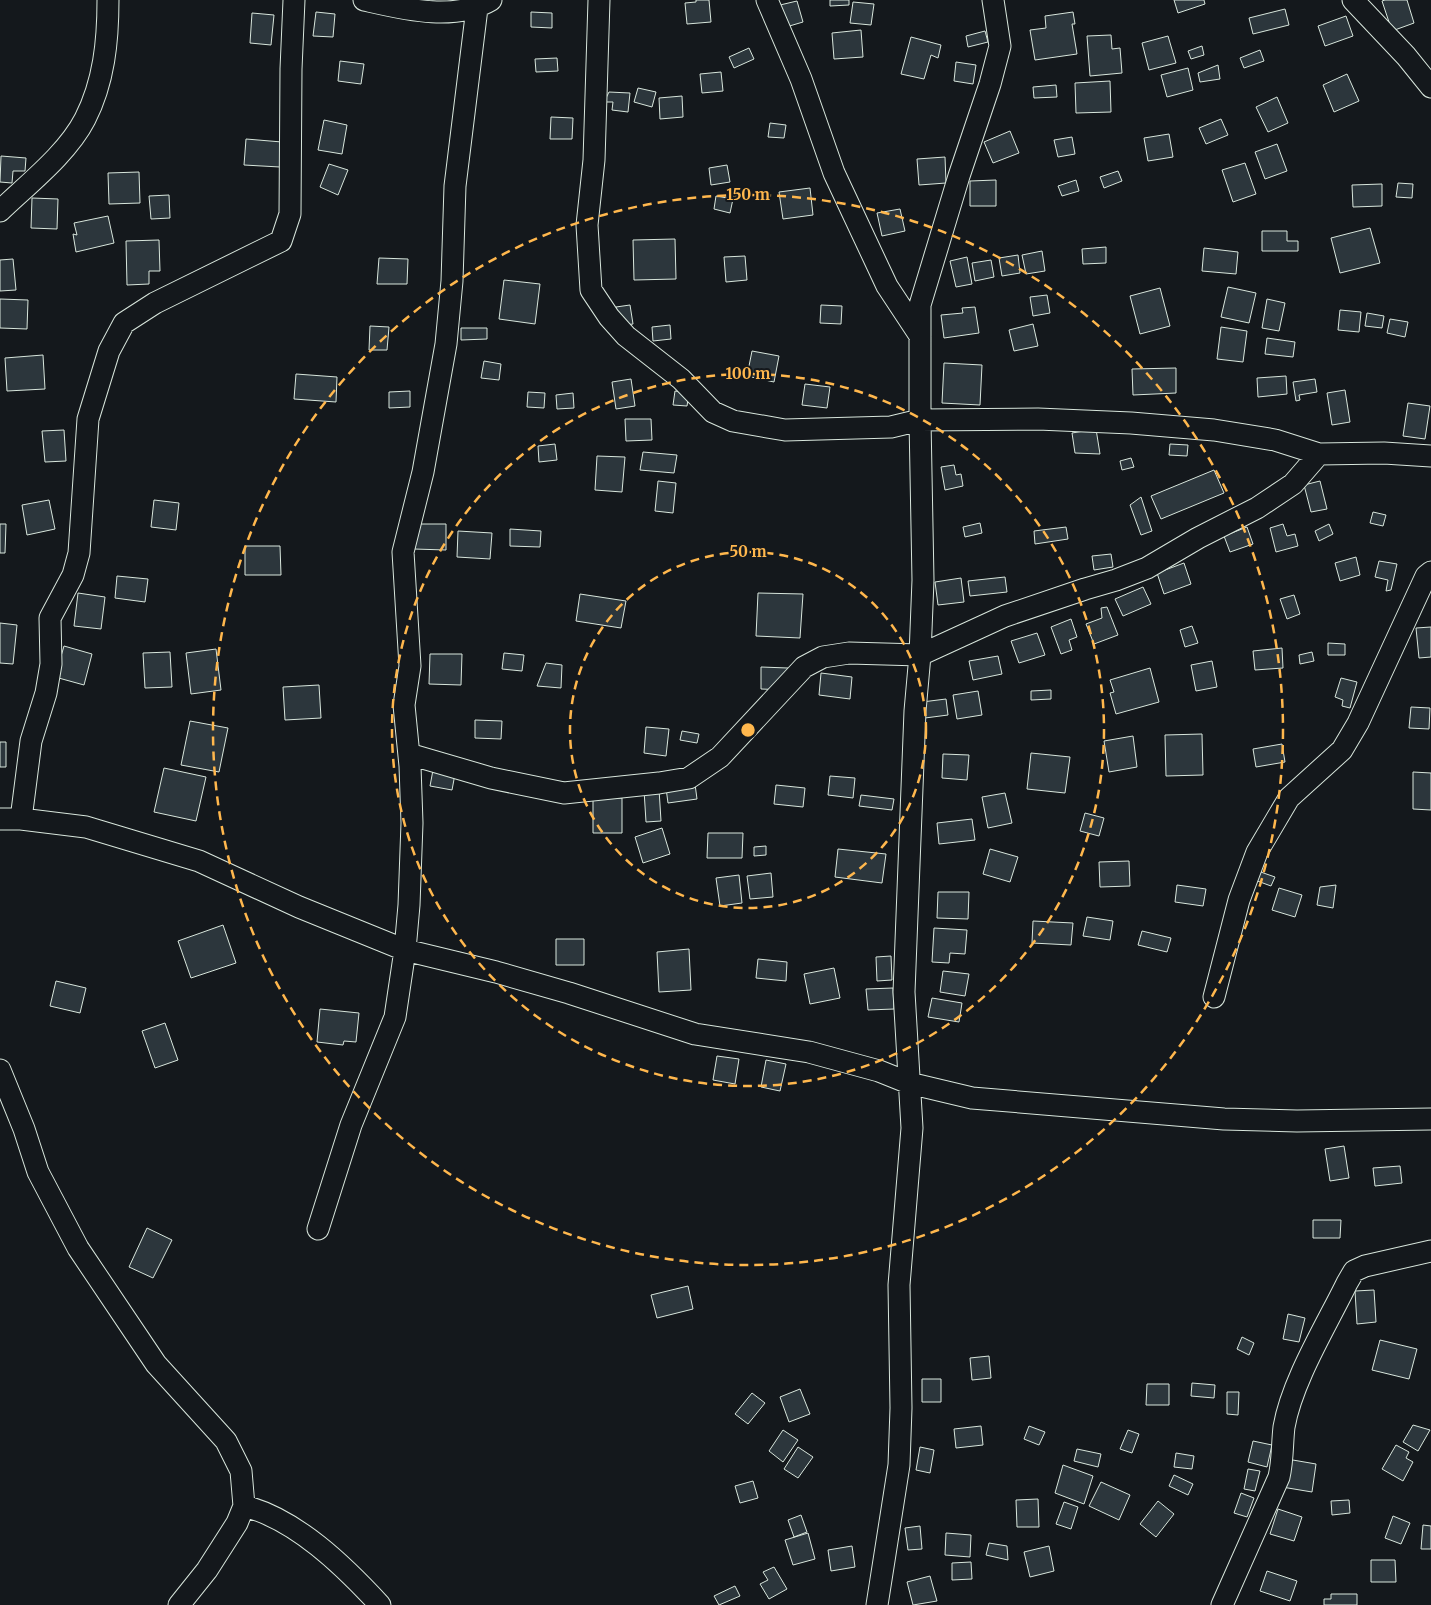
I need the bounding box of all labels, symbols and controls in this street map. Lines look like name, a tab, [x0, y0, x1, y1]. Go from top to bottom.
text: 150 m	[726, 185, 770, 204]
text: 100 m	[726, 364, 770, 383]
text: 50 m	[729, 542, 767, 561]
centre of rings	[739, 721, 757, 739]

